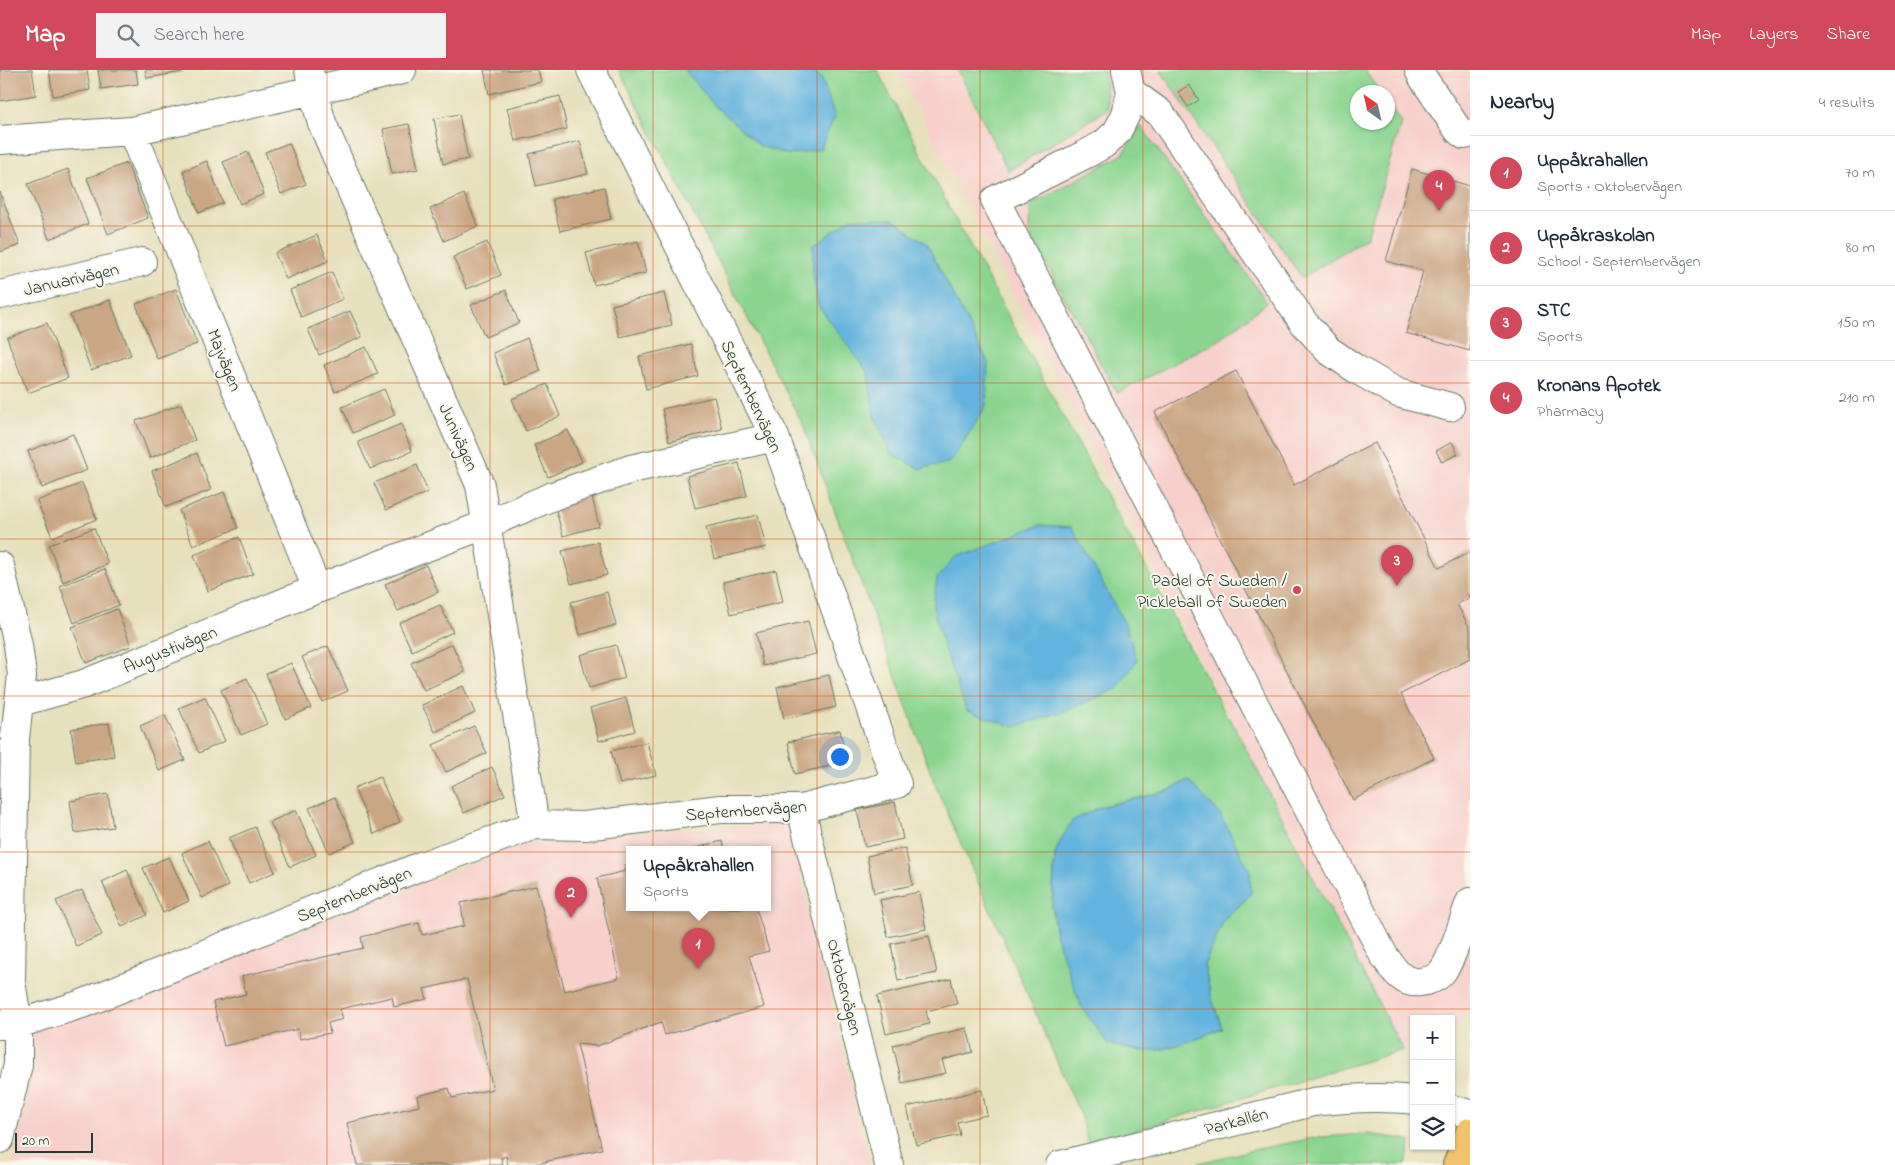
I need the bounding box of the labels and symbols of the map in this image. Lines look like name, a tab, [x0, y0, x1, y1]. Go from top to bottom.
north arrow	[1350, 85, 1395, 130]
pin: 4	[1423, 170, 1455, 211]
street label: Januarivägen	[21, 257, 122, 306]
street label: Majvägen	[198, 326, 247, 396]
street label: Septembervägen	[712, 336, 788, 458]
street label: Junivägen	[430, 400, 484, 477]
pin: 3	[1381, 545, 1413, 586]
place label: Padel of Sweden / Pickleball of Sweden	[1137, 569, 1287, 616]
marker: Padel of Sweden / Pickleball of Sweden	[1291, 584, 1303, 596]
street label: Augustivägen	[120, 620, 222, 682]
your location	[827, 744, 853, 770]
street label: Septembervägen	[685, 795, 808, 830]
street label: Septembervägen	[293, 861, 417, 932]
pin: 2	[555, 877, 587, 918]
pin: 1	[682, 928, 714, 969]
street label: Oktobervägen	[818, 936, 868, 1039]
street label: Parkallén	[1202, 1102, 1272, 1144]
scale bar	[15, 1130, 92, 1153]

